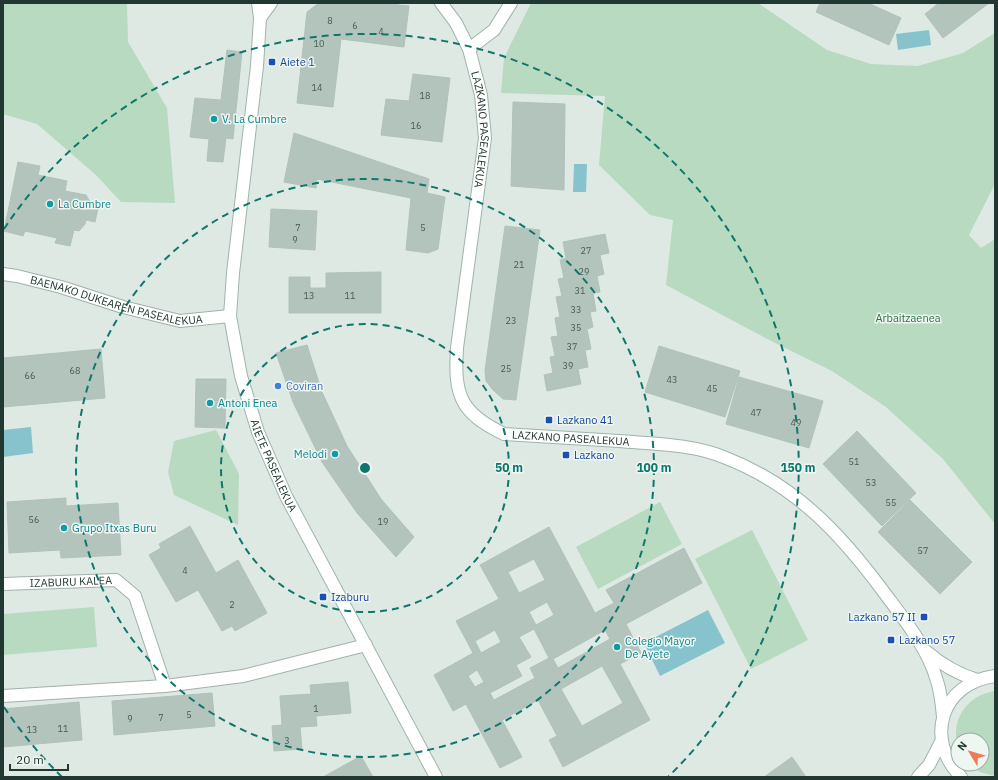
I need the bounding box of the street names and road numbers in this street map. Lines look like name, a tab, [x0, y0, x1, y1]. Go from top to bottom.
street label: LAZKANO PASEALEKUA	[468, 69, 492, 189]
street label: BAENAKO DUKEAREN PASEALEKUA	[29, 273, 203, 328]
street label: AIETE PASEALEKUA	[248, 417, 300, 514]
street label: LAZKANO PASEALEKUA	[511, 427, 630, 449]
street label: IZABURU KALEA	[29, 573, 112, 590]

